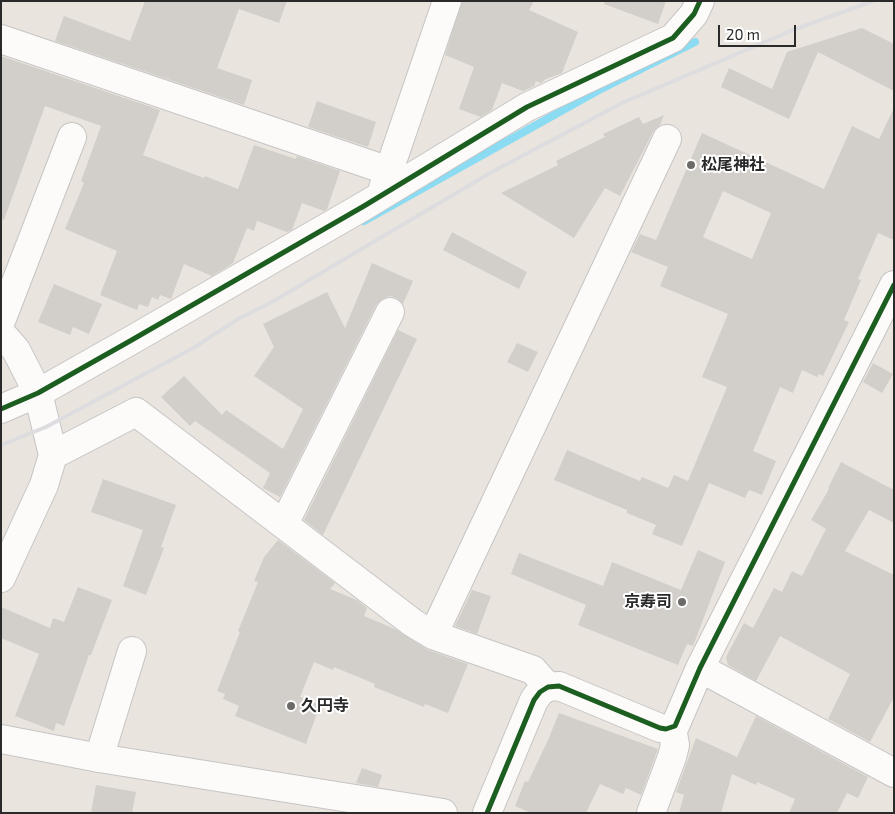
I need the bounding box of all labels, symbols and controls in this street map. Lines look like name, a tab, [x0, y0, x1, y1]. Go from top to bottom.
scale bar	[720, 15, 798, 47]
text: 20 m	[726, 25, 760, 43]
place label: 松尾神社	[701, 155, 765, 175]
marker: 松尾神社	[685, 159, 697, 171]
place label: 京寿司	[624, 592, 672, 612]
marker: 京寿司	[676, 596, 688, 608]
place label: 久円寺	[301, 696, 349, 716]
marker: 久円寺	[285, 700, 297, 712]

